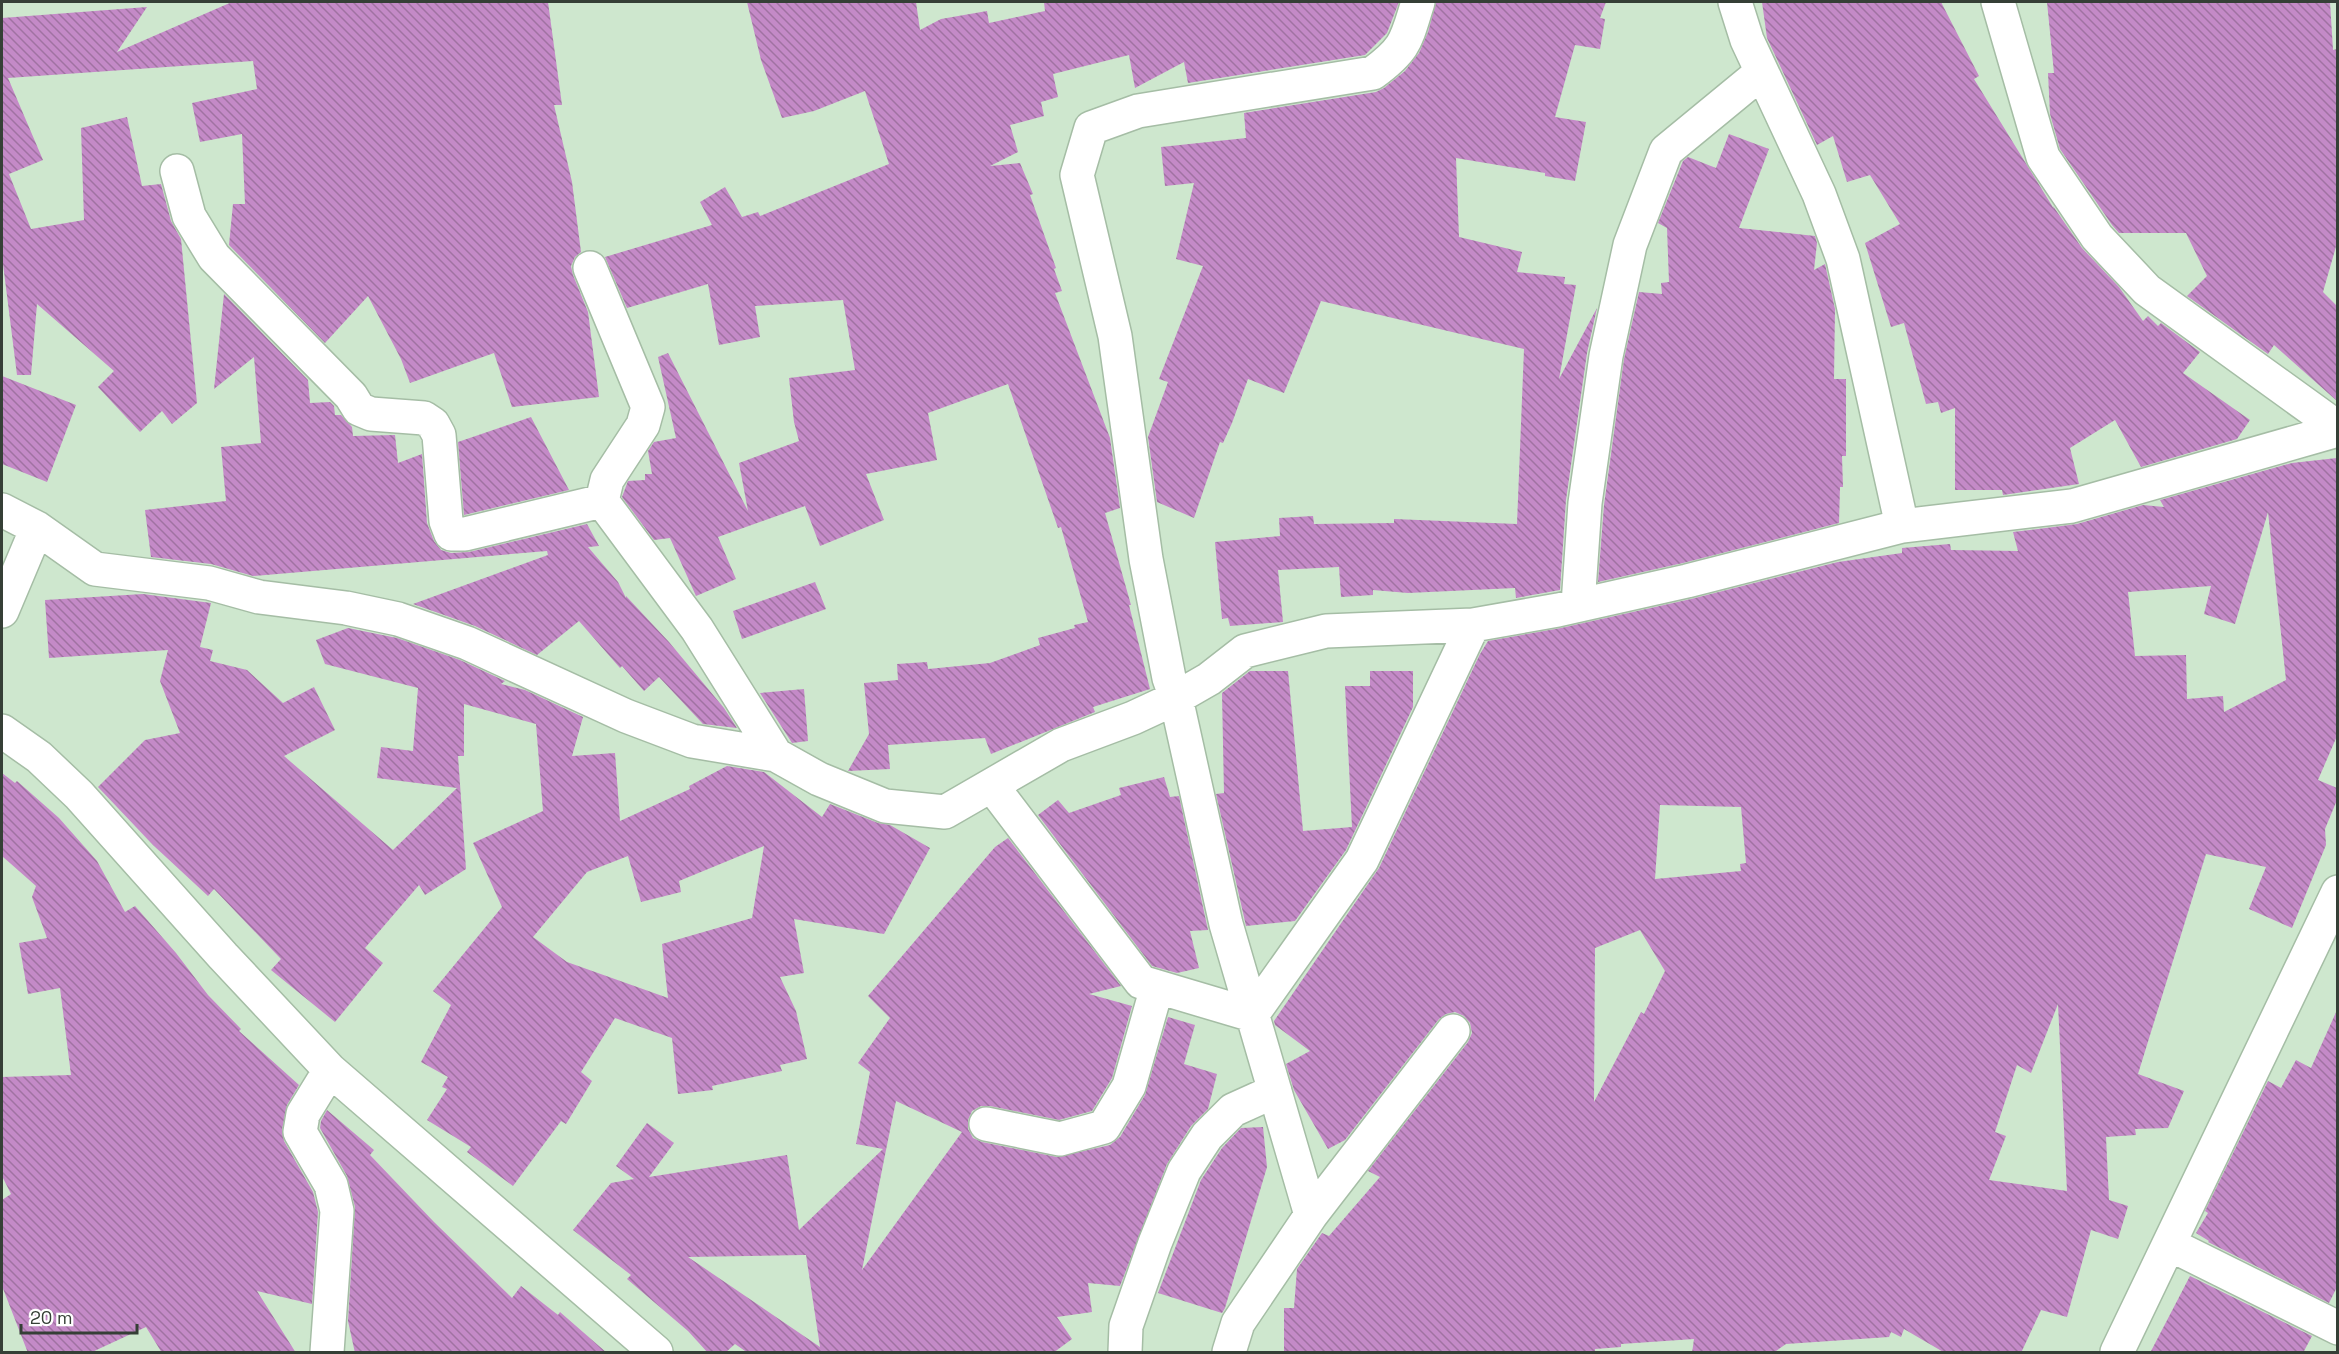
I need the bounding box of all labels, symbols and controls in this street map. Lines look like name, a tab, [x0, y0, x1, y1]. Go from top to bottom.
scale bar	[21, 1297, 136, 1335]
text: 20 m	[30, 1306, 73, 1329]

